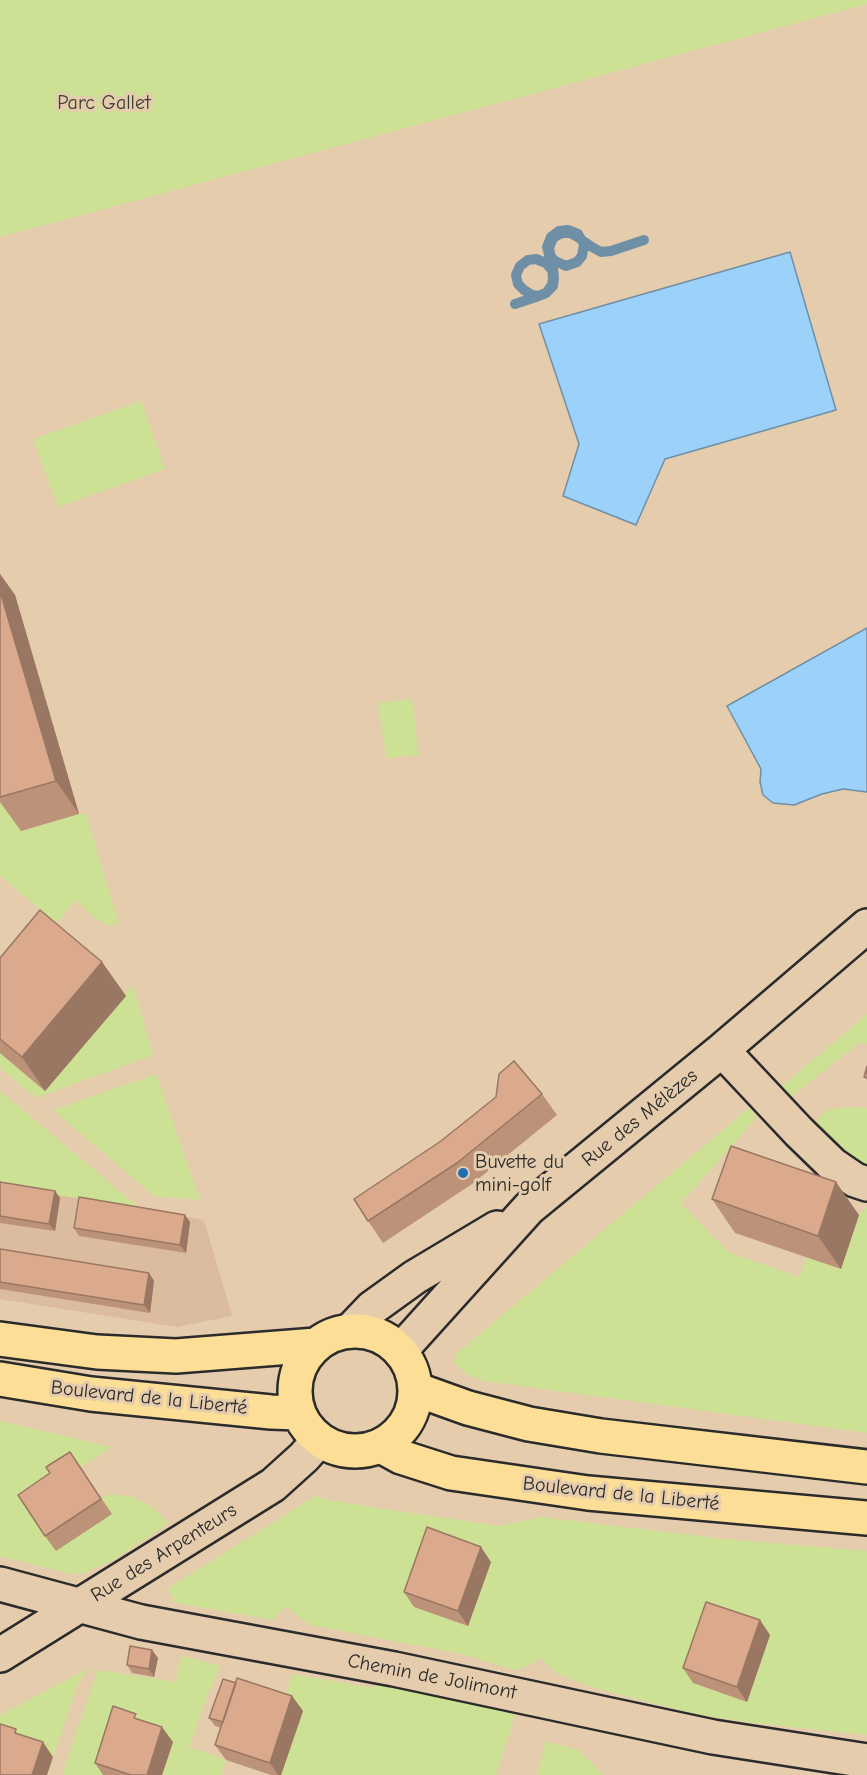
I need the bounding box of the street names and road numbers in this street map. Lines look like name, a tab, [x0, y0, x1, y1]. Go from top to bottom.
street label: Rue des Mélèzes	[577, 1064, 703, 1172]
street label: Boulevard de la Liberté	[50, 1376, 248, 1420]
street label: Boulevard de la Liberté	[522, 1472, 720, 1516]
street label: Rue des Arpenteurs	[87, 1498, 241, 1608]
street label: Chemin de Jolimont	[345, 1649, 519, 1705]

